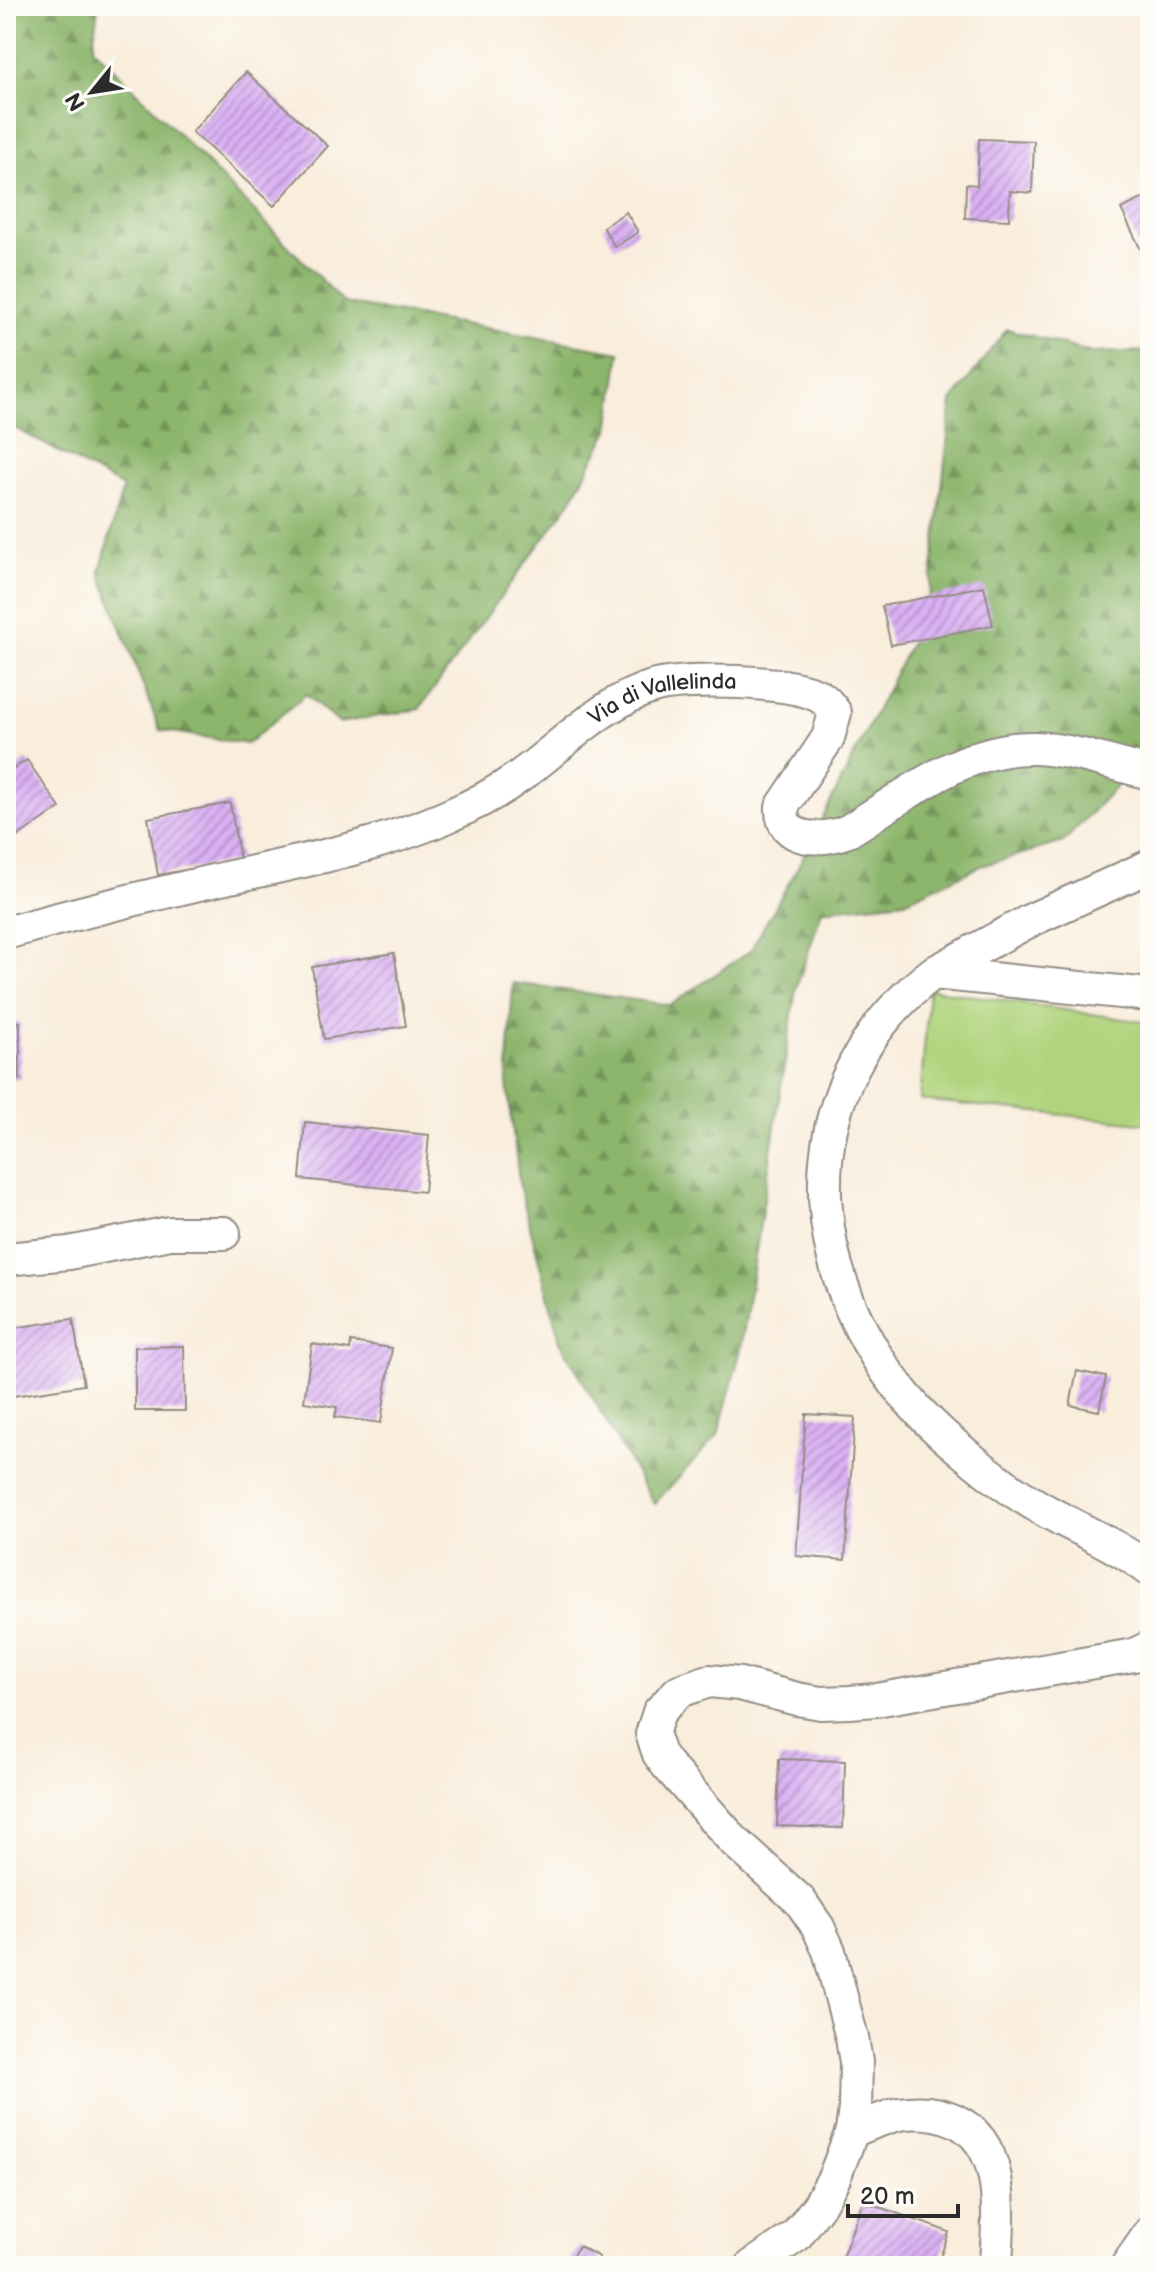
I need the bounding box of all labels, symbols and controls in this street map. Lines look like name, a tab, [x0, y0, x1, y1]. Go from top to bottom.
north arrow	[52, 52, 132, 132]
text: N	[60, 87, 92, 115]
street label: Via di Vallelinda	[583, 668, 737, 731]
scale bar	[848, 2168, 958, 2218]
text: 20 m	[860, 2182, 915, 2211]

